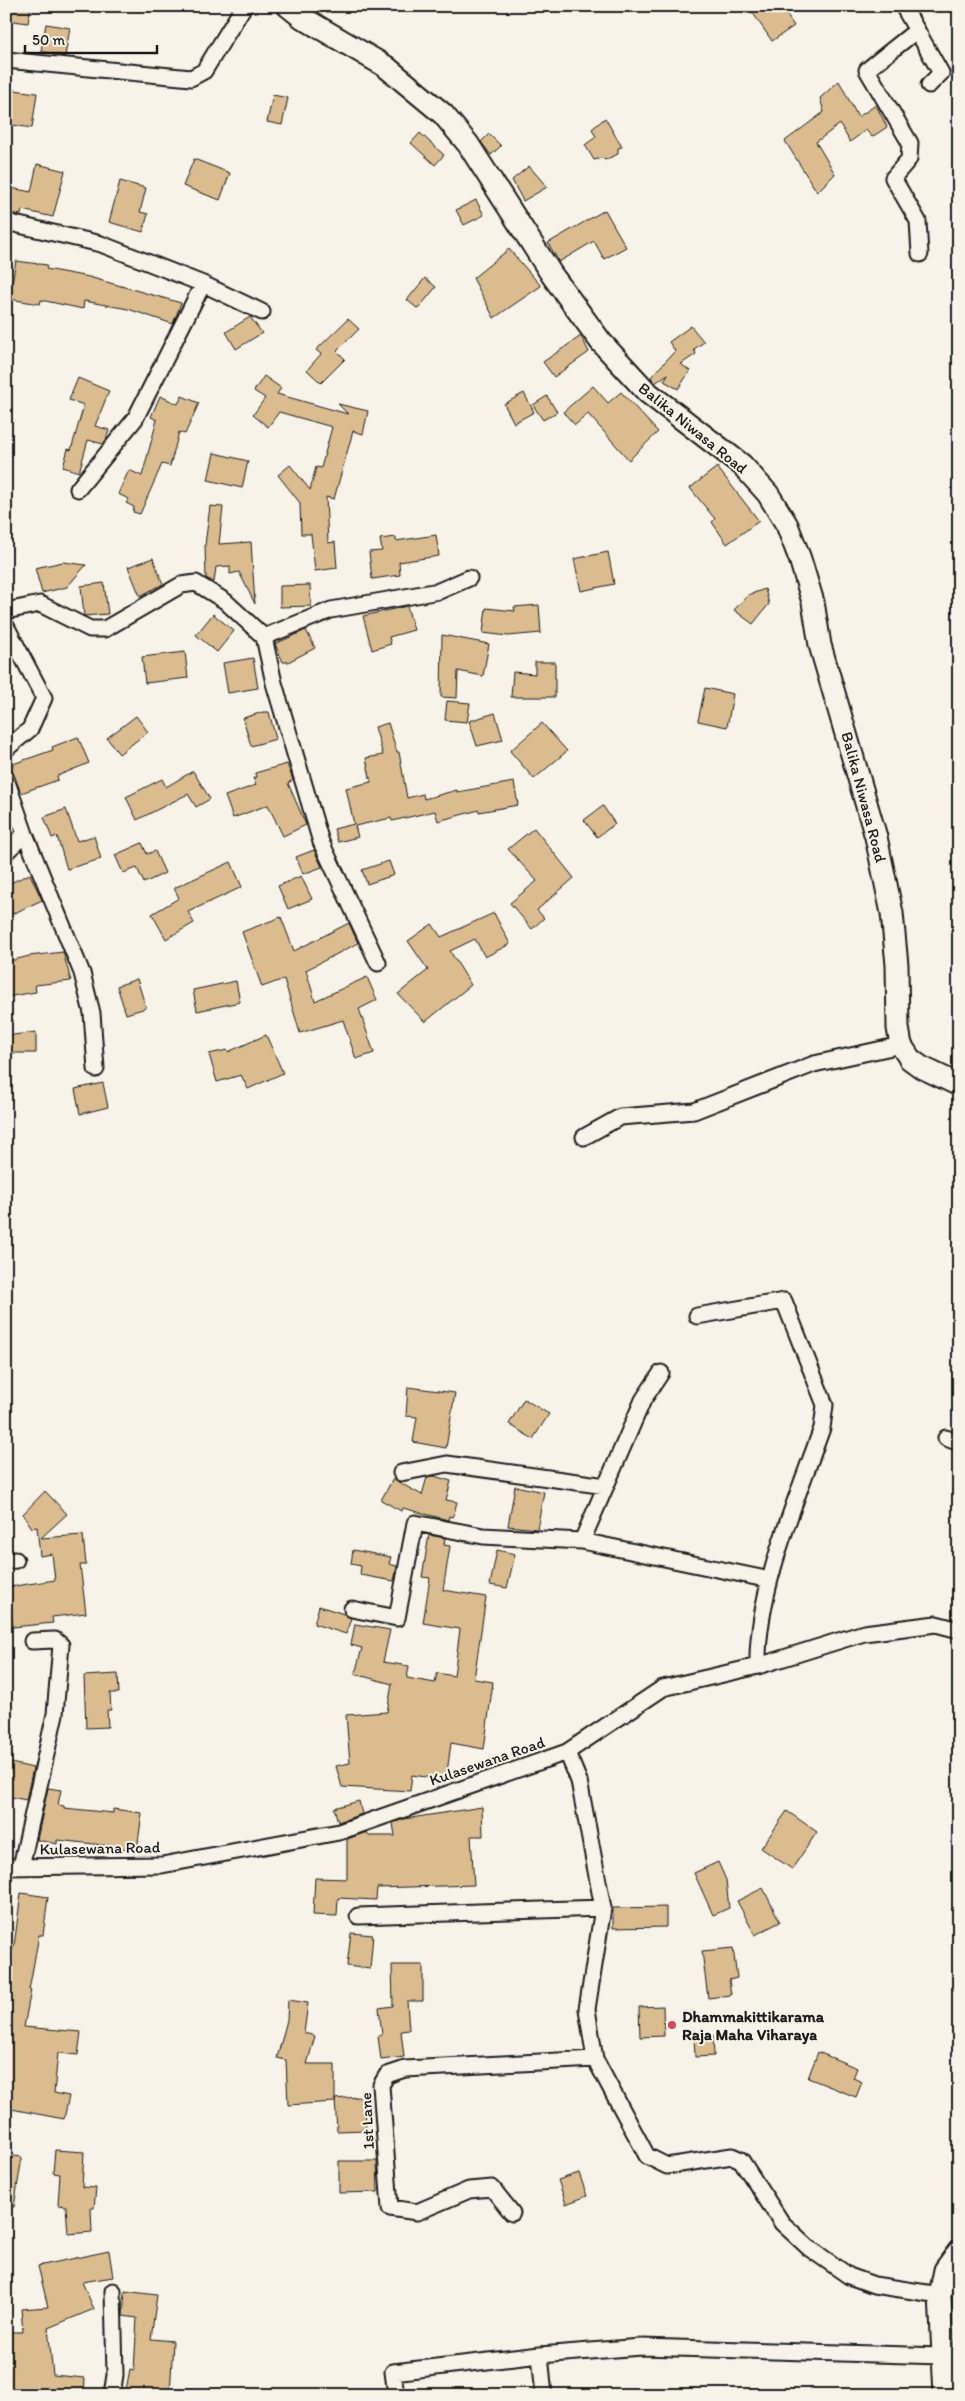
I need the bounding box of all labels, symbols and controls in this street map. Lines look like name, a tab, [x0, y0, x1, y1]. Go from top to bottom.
scale bar	[25, 22, 158, 54]
text: 50 m	[32, 31, 65, 49]
street label: Balika Niwasa Road	[635, 378, 751, 478]
street label: Balika Niwasa Road	[837, 730, 891, 865]
street label: Kulasewana Road	[427, 1732, 547, 1790]
street label: Kulasewana Road	[40, 1837, 161, 1859]
place label: Dhammakittikarama Raja Maha Viharaya	[682, 2007, 825, 2045]
marker: Dhammakittikarama Raja Maha Viharaya	[666, 2019, 678, 2031]
street label: 1st Lane	[356, 2092, 378, 2150]

